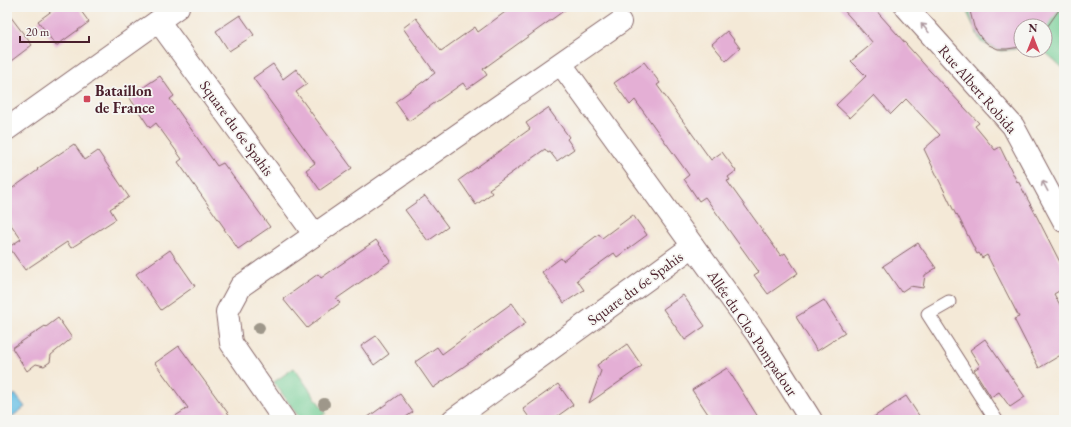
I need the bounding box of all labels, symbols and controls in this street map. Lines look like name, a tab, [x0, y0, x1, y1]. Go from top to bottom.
scale bar	[20, 18, 89, 44]
north arrow	[1013, 18, 1053, 58]
text: N	[1029, 21, 1038, 35]
one-way arrow	[921, 23, 930, 33]
text: 20 m	[26, 24, 50, 40]
street label: Rue Albert Robida	[934, 41, 1022, 137]
street label: Square du 6e Spahis	[196, 76, 278, 180]
place label: Bataillon de France	[95, 81, 155, 117]
marker: Bataillon de France	[82, 94, 92, 104]
one-way arrow	[1041, 180, 1049, 192]
street label: Square du 6e Spahis	[583, 247, 687, 329]
street label: Allée du Clos Pompadour	[703, 265, 802, 400]

